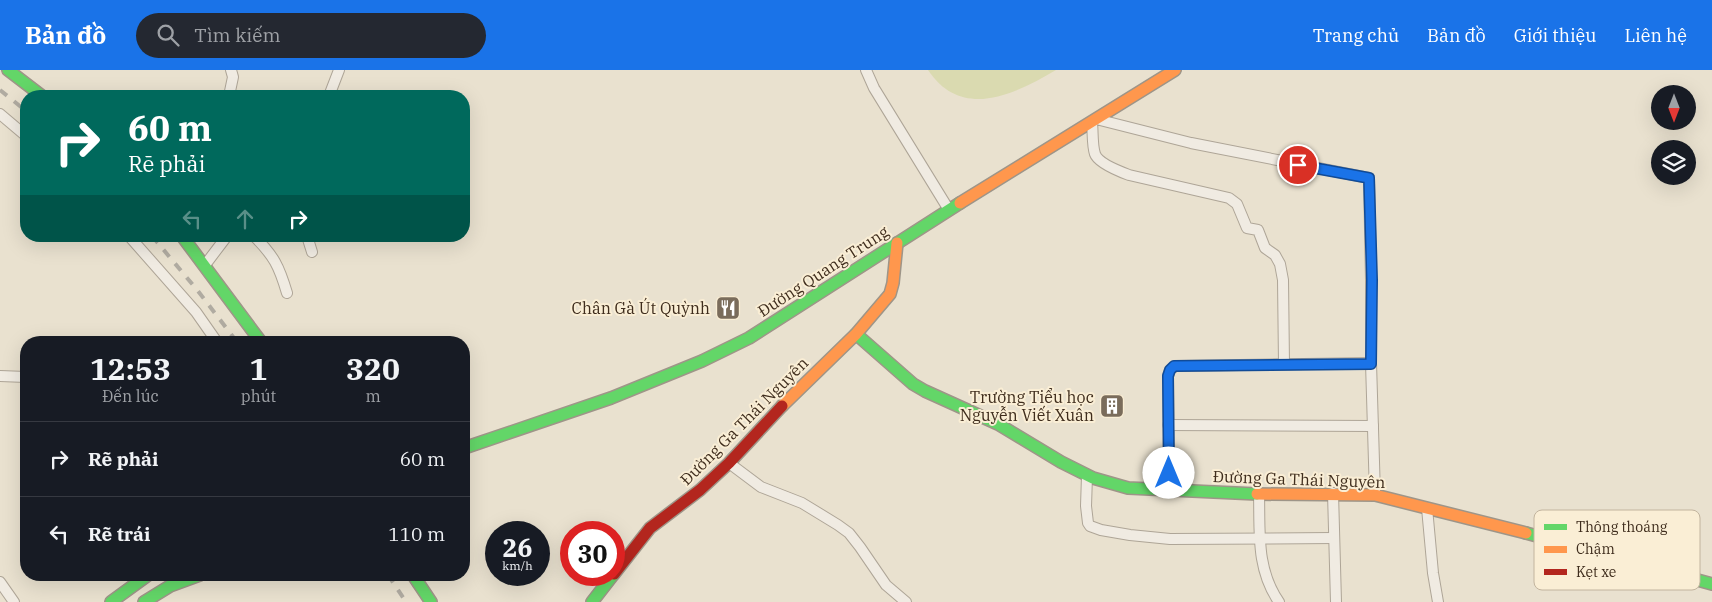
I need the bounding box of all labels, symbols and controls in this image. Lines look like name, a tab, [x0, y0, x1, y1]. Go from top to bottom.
search box	[136, 13, 486, 58]
text: Bản đồ	[25, 19, 106, 51]
icon: search	[154, 21, 182, 49]
text: Tìm kiếm	[194, 23, 281, 47]
text: Trang chủ	[1313, 24, 1399, 47]
text: Bản đồ	[1427, 24, 1486, 47]
text: Giới thiệu	[1514, 24, 1596, 47]
text: Liên hệ	[1624, 24, 1687, 47]
north arrow	[1651, 85, 1696, 130]
map controls	[1651, 85, 1696, 185]
text: 60 m	[128, 105, 212, 151]
icon: right	[45, 110, 110, 175]
button: layers	[1651, 140, 1696, 185]
pin	[1277, 144, 1319, 186]
text: Rẽ phải	[128, 149, 206, 178]
icon: arrive	[1284, 151, 1312, 179]
icon: left	[178, 205, 206, 233]
icon: ahead	[231, 205, 259, 233]
icon: right	[284, 205, 312, 233]
street label: Đường Quang Trung	[754, 221, 892, 321]
restaurant icon: Chân Gà Út Quỳnh	[715, 295, 741, 321]
place label: Chân Gà Út Quỳnh	[572, 297, 710, 318]
text: 12:53	[90, 349, 171, 388]
text: 1	[250, 349, 268, 388]
text: 320	[346, 349, 400, 388]
street label: Đường Ga Thái Nguyên	[676, 353, 812, 489]
text: Đến lúc	[102, 386, 159, 406]
text: phút	[241, 386, 276, 406]
text: m	[365, 386, 381, 406]
place label: Trường Tiểu học Nguyễn Viết Xuân	[960, 387, 1094, 425]
building icon: Trường Tiểu học Nguyễn Viết Xuân	[1099, 393, 1125, 419]
icon: right	[45, 445, 73, 473]
position arrow	[1142, 446, 1194, 498]
text: Rẽ phải	[88, 447, 158, 471]
text: 60 m	[400, 447, 445, 471]
street label: Đường Ga Thái Nguyên	[1212, 466, 1386, 492]
legend	[1534, 510, 1700, 590]
text: Thông thoáng	[1576, 518, 1668, 536]
icon: left	[45, 520, 73, 548]
speed limit sign: 30	[560, 521, 625, 586]
text: Rẽ trái	[88, 522, 150, 546]
text: 110 m	[388, 522, 445, 546]
text: 26	[502, 531, 533, 564]
text: Chậm	[1576, 540, 1615, 558]
text: km/h	[502, 558, 533, 573]
text: Kẹt xe	[1576, 563, 1616, 581]

